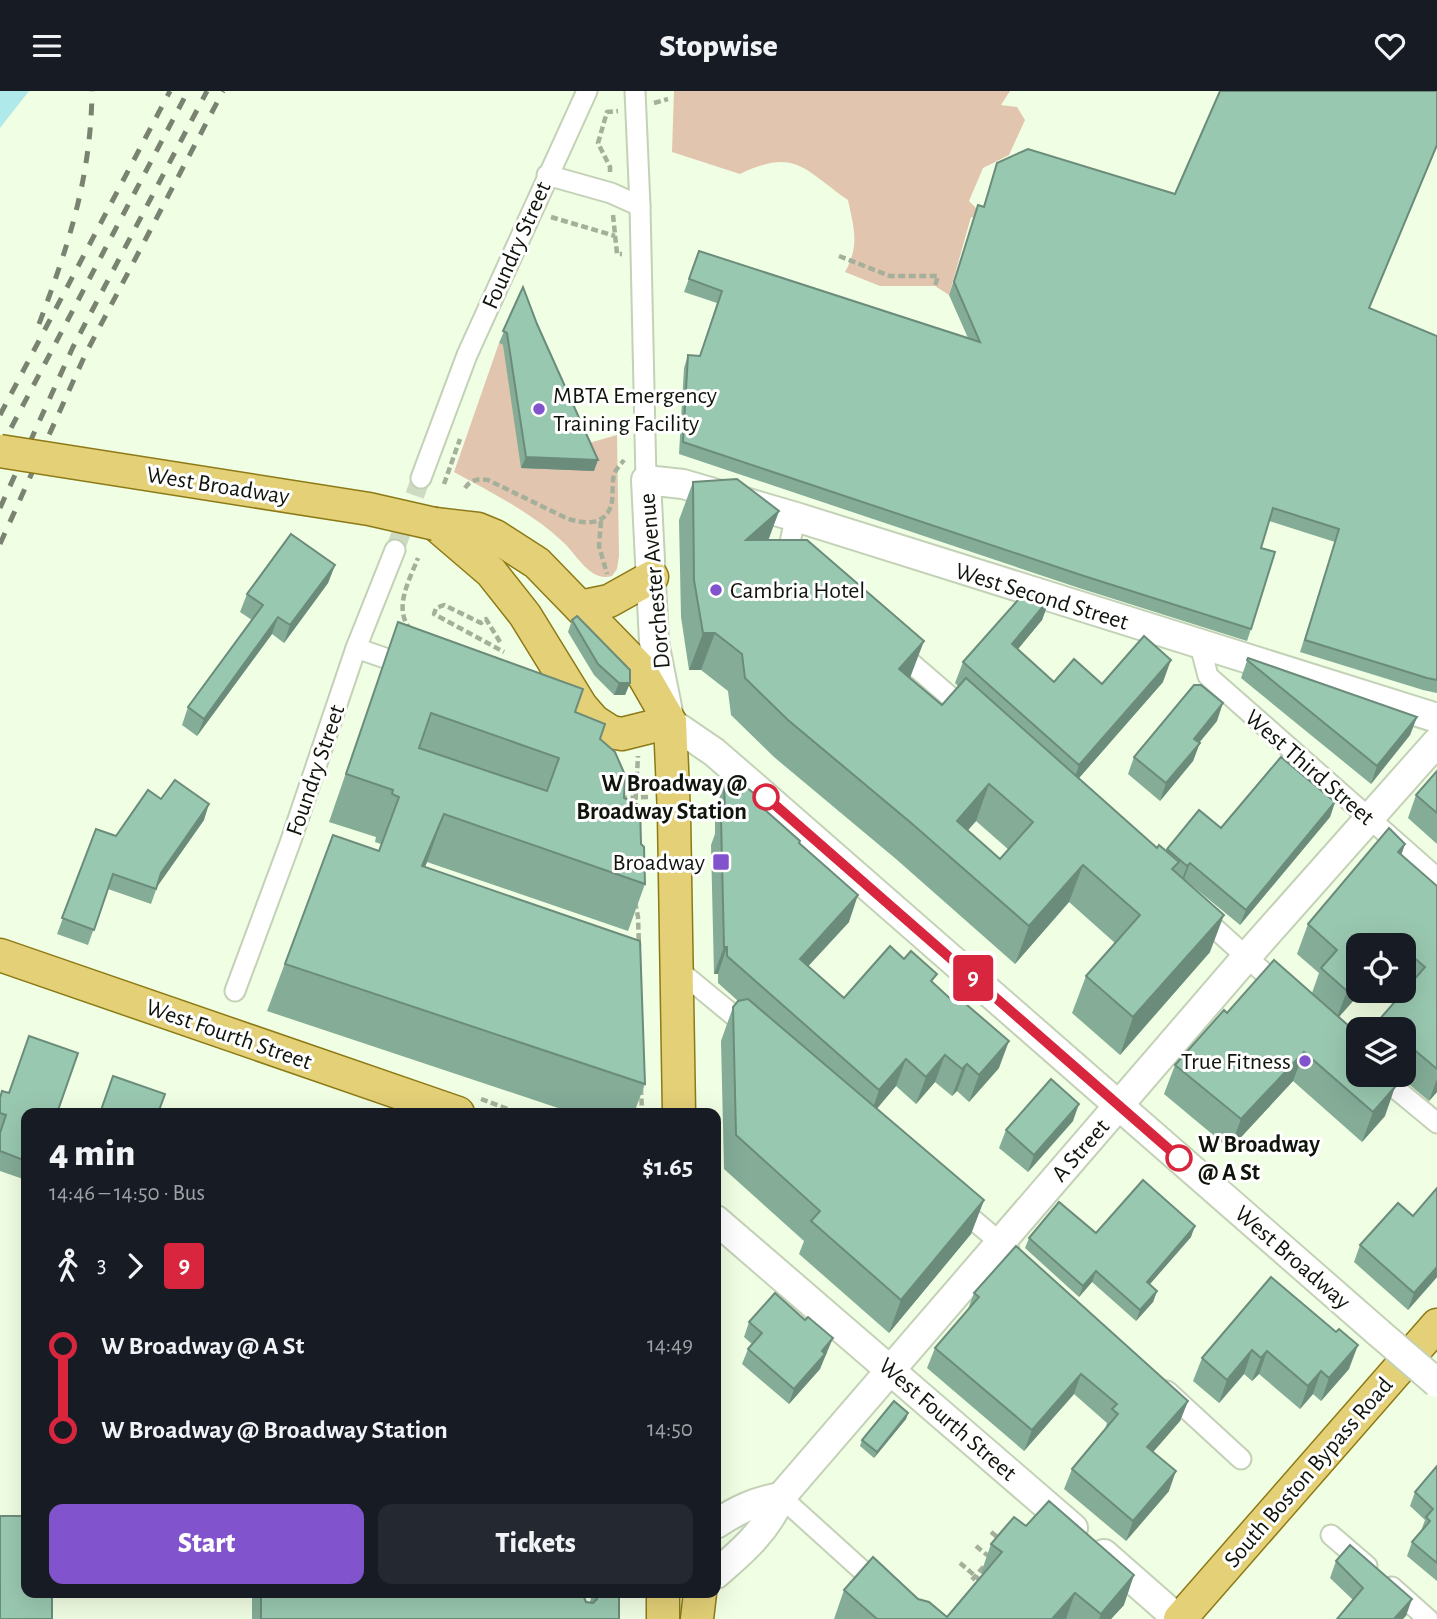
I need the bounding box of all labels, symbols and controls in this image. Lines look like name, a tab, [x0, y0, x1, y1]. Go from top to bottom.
icon: menu	[28, 27, 66, 65]
icon: heart	[1371, 27, 1409, 65]
text: Stopwise	[659, 30, 778, 62]
street label: Foundry Street	[478, 178, 556, 313]
place label: MBTA Emergency Training Facility	[553, 384, 717, 436]
marker: MBTA Emergency Training Facility	[531, 401, 547, 417]
street label: West Broadway	[145, 463, 291, 509]
street label: Dorchester Avenue	[635, 492, 675, 670]
street label: West Second Street	[952, 559, 1132, 635]
place label: Cambria Hotel	[730, 579, 865, 603]
marker: Cambria Hotel	[708, 582, 724, 598]
street label: Foundry Street	[282, 701, 350, 839]
street label: West Third Street	[1240, 705, 1379, 830]
place label: W Broadway @ Broadway Station	[576, 772, 747, 824]
marker: W Broadway @ Broadway Station	[753, 784, 779, 810]
place label: Broadway	[613, 851, 705, 875]
marker: Broadway	[711, 852, 731, 872]
map controls	[1346, 933, 1416, 1087]
button: locate	[1346, 933, 1416, 1003]
line badge: 9	[950, 955, 996, 1001]
text: 9	[967, 966, 979, 990]
street label: West Fourth Street	[143, 995, 315, 1075]
button: layers	[1346, 1017, 1416, 1087]
place label: True Fitness	[1181, 1050, 1291, 1074]
marker: True Fitness	[1297, 1053, 1313, 1069]
street label: A Street	[1047, 1114, 1114, 1187]
place label: W Broadway @ A St	[1198, 1133, 1320, 1185]
text: 4 min	[49, 1135, 135, 1173]
marker: W Broadway @ A St	[1166, 1145, 1192, 1171]
text: $1.65	[642, 1154, 693, 1180]
text: 14:46 – 14:50 · Bus	[49, 1182, 205, 1205]
street label: West Broadway	[1230, 1201, 1355, 1314]
icon: walk	[49, 1247, 87, 1285]
icon: forward	[116, 1247, 154, 1285]
text: 3	[97, 1254, 106, 1277]
text: 9	[178, 1254, 190, 1278]
text: W Broadway @ A St	[101, 1333, 304, 1359]
text: 14:49	[647, 1334, 693, 1357]
street label: West Fourth Street	[874, 1354, 1021, 1486]
street label: South Boston Bypass Road	[1220, 1373, 1398, 1572]
text: W Broadway @ Broadway Station	[101, 1417, 448, 1443]
text: 14:50	[647, 1418, 693, 1441]
button: Start	[49, 1504, 364, 1584]
button: Tickets	[378, 1504, 693, 1584]

